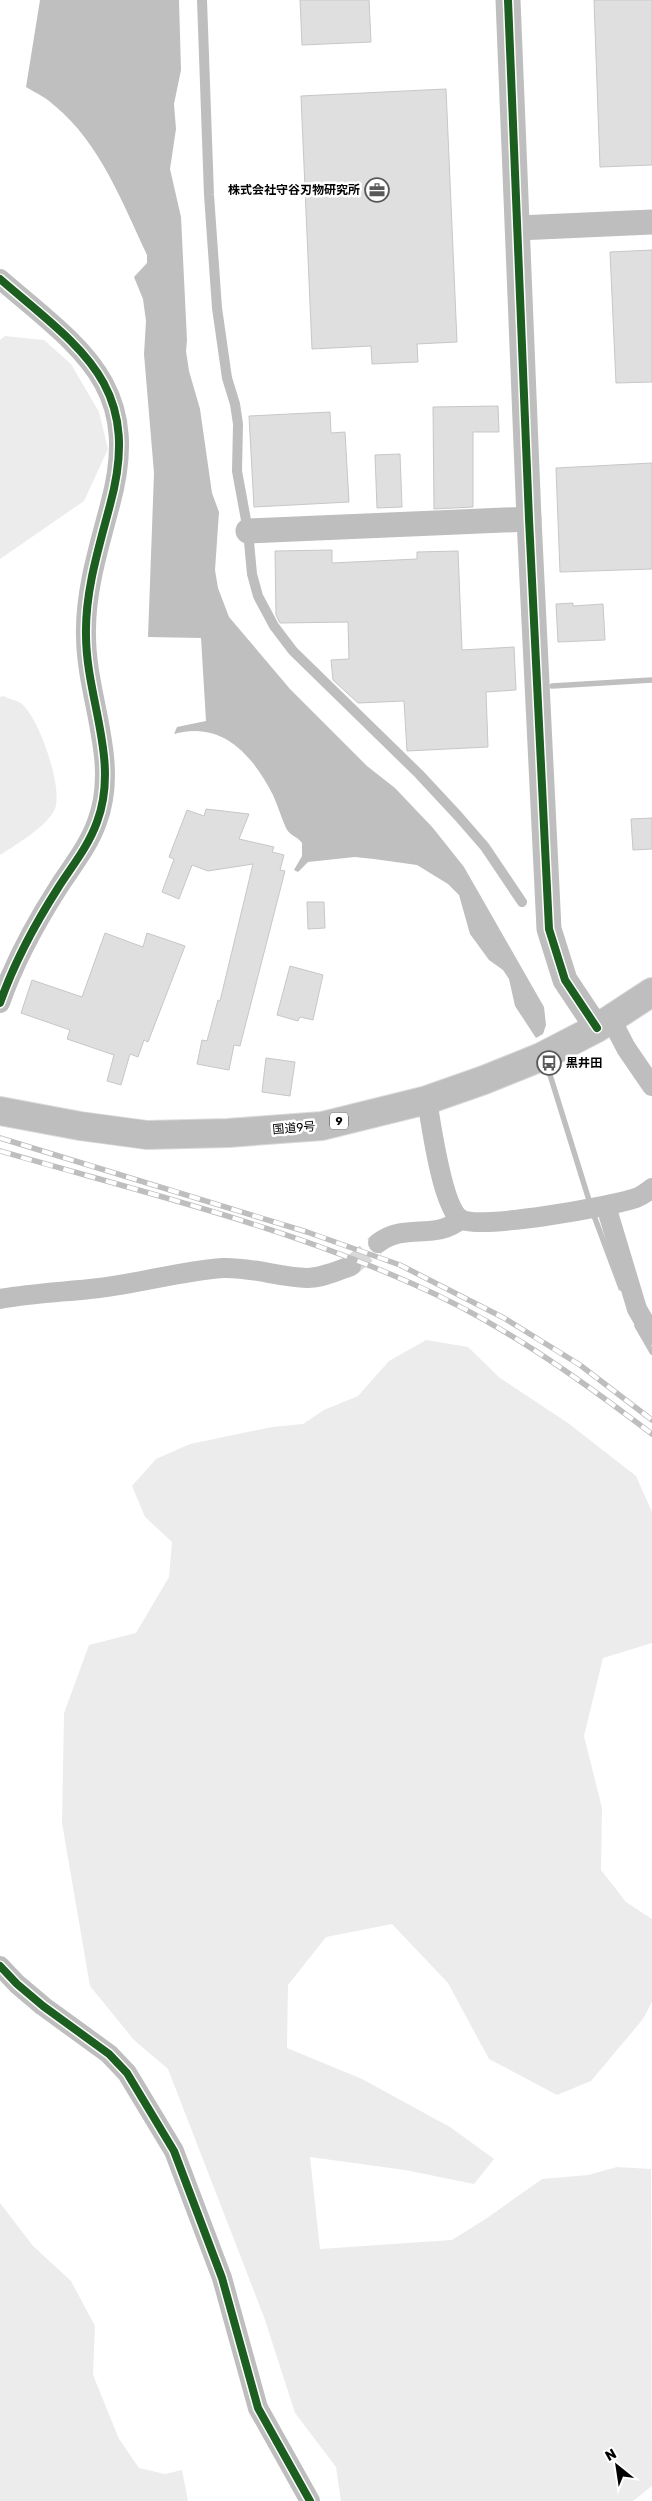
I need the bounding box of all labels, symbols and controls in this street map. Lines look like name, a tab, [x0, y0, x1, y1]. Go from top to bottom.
office icon: 株式会社守谷刃物研究所	[364, 177, 390, 203]
place label: 株式会社守谷刃物研究所	[228, 183, 360, 197]
bus stop icon: 黒井田	[536, 1050, 562, 1076]
place label: 黒井田	[566, 1056, 602, 1070]
road number: 9	[330, 1112, 348, 1130]
street label: 国道9号	[272, 1119, 316, 1137]
north arrow	[592, 2441, 642, 2491]
text: N	[602, 2445, 619, 2465]

